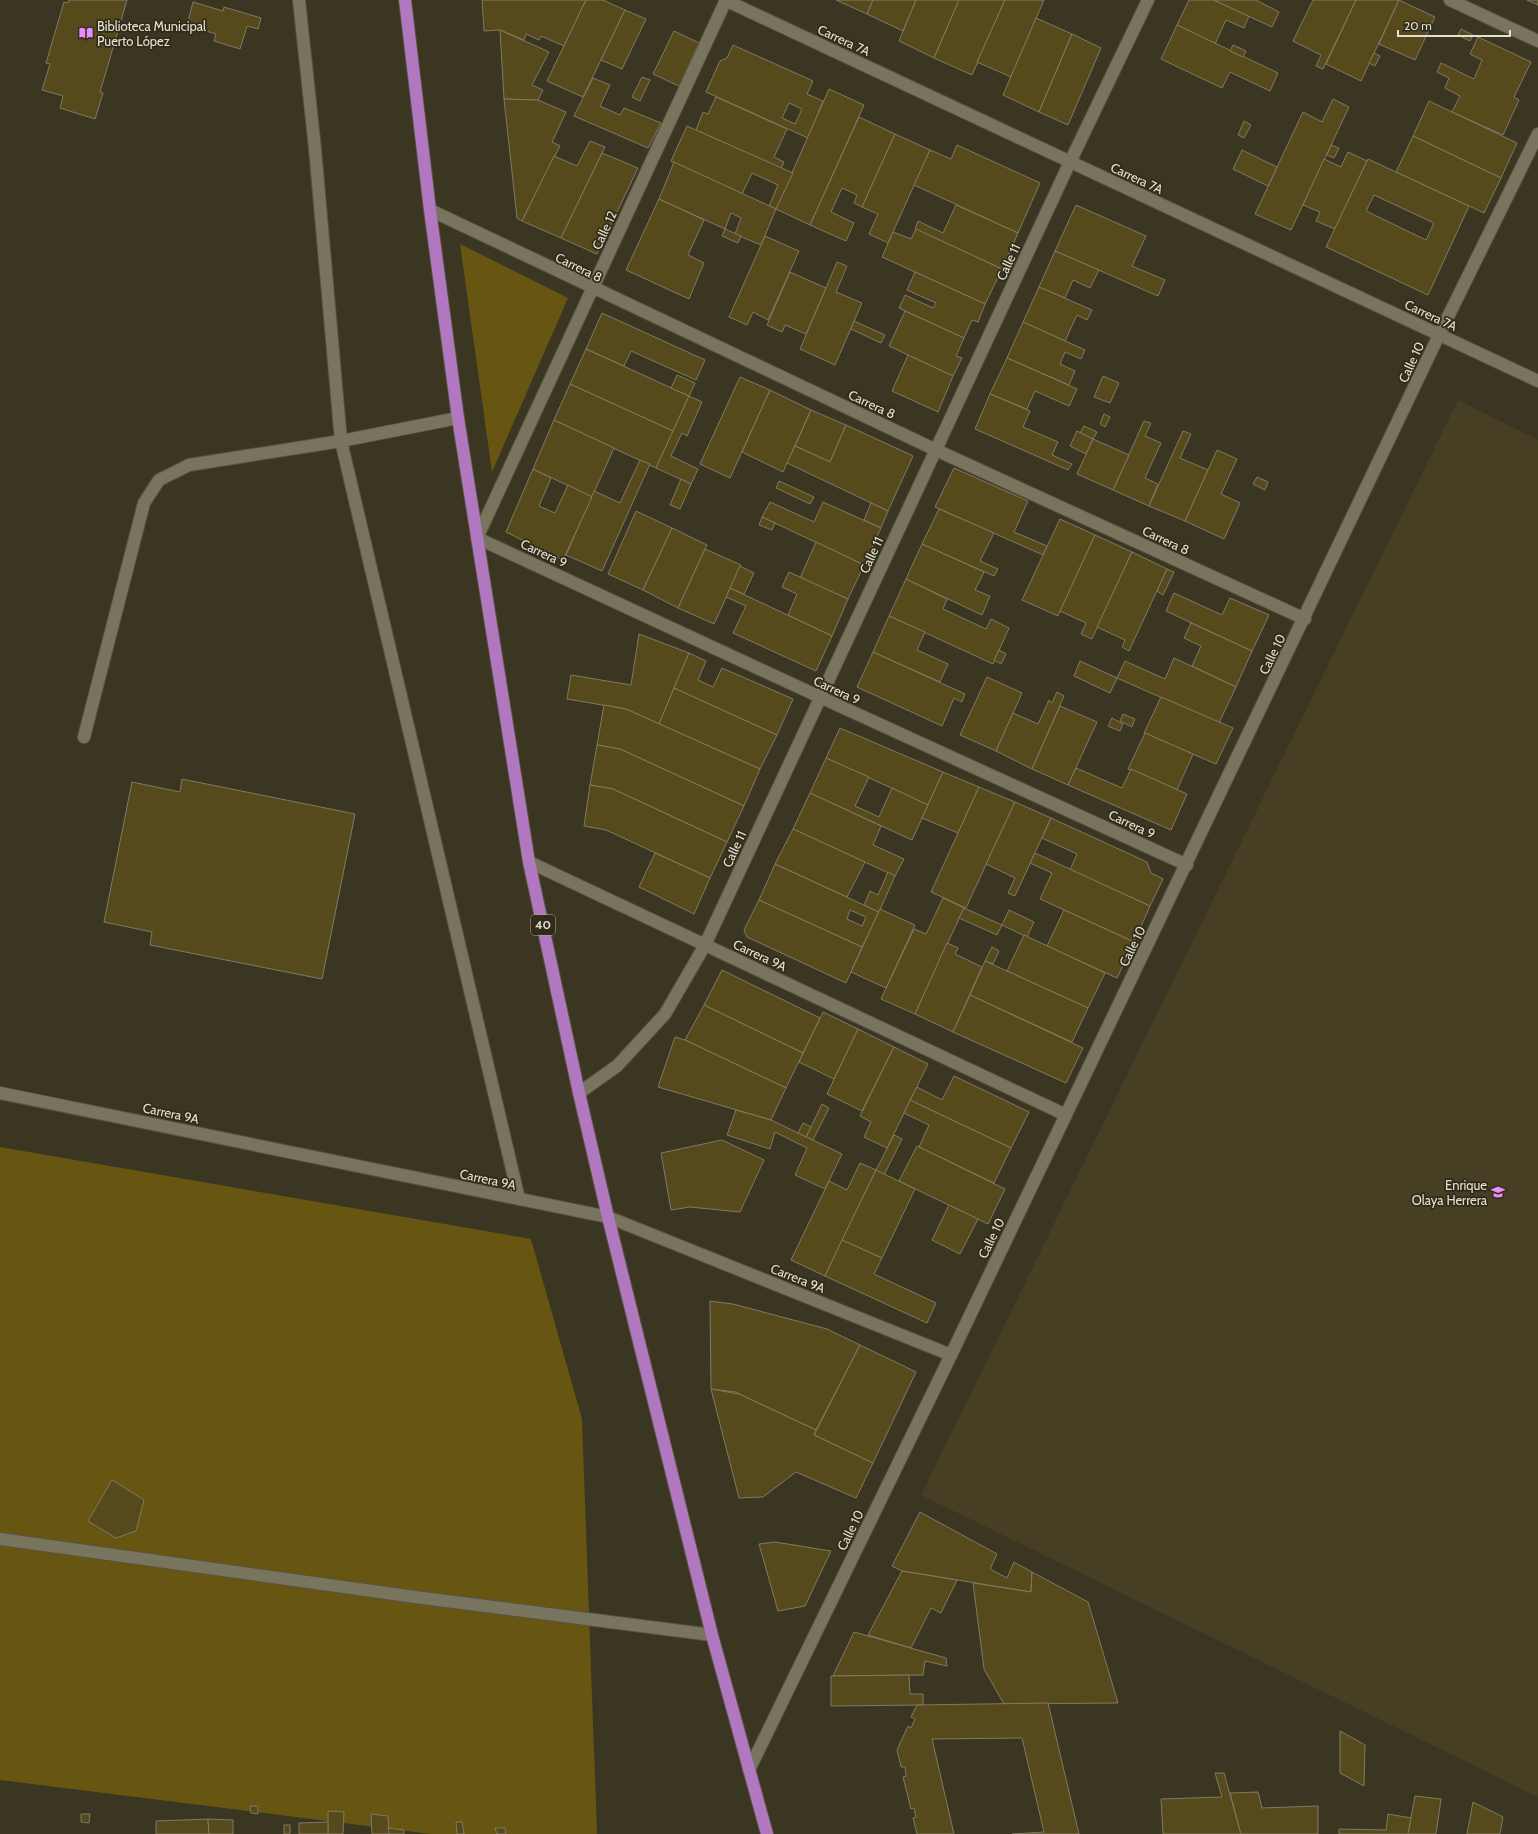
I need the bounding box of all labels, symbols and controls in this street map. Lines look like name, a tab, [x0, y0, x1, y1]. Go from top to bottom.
scale bar	[1398, 12, 1510, 38]
place label: Biblioteca Municipal Puerto López	[97, 18, 206, 49]
text: 20 m	[1404, 18, 1432, 33]
street label: Carrera 7A	[815, 21, 873, 59]
library icon: Biblioteca Municipal Puerto López	[78, 25, 94, 41]
street label: Carrera 7A	[1108, 159, 1166, 197]
street label: Calle 12	[588, 208, 620, 252]
street label: Calle 11	[993, 241, 1023, 283]
street label: Carrera 8	[553, 249, 605, 285]
street label: Carrera 7A	[1402, 296, 1460, 334]
street label: Calle 10	[1395, 339, 1427, 385]
street label: Carrera 8	[846, 386, 898, 422]
street label: Carrera 8	[1140, 522, 1192, 558]
street label: Calle 11	[856, 534, 886, 576]
street label: Carrera 9	[518, 535, 570, 571]
street label: Calle 10	[1255, 631, 1289, 677]
street label: Carrera 9	[811, 672, 863, 708]
street label: Carrera 9	[1106, 806, 1158, 842]
street label: Calle 11	[719, 828, 749, 870]
road number: 40	[531, 915, 555, 935]
street label: Calle 10	[1115, 923, 1149, 969]
street label: Carrera 9A	[731, 936, 789, 974]
street label: Carrera 9A	[141, 1099, 201, 1127]
street label: Carrera 9A	[458, 1165, 518, 1193]
place label: Enrique Olaya Herrera	[1412, 1177, 1488, 1208]
school or university icon: Enrique Olaya Herrera	[1490, 1184, 1506, 1200]
street label: Calle 10	[974, 1215, 1008, 1261]
street label: Carrera 9A	[768, 1260, 828, 1296]
street label: Calle 10	[833, 1507, 867, 1553]

